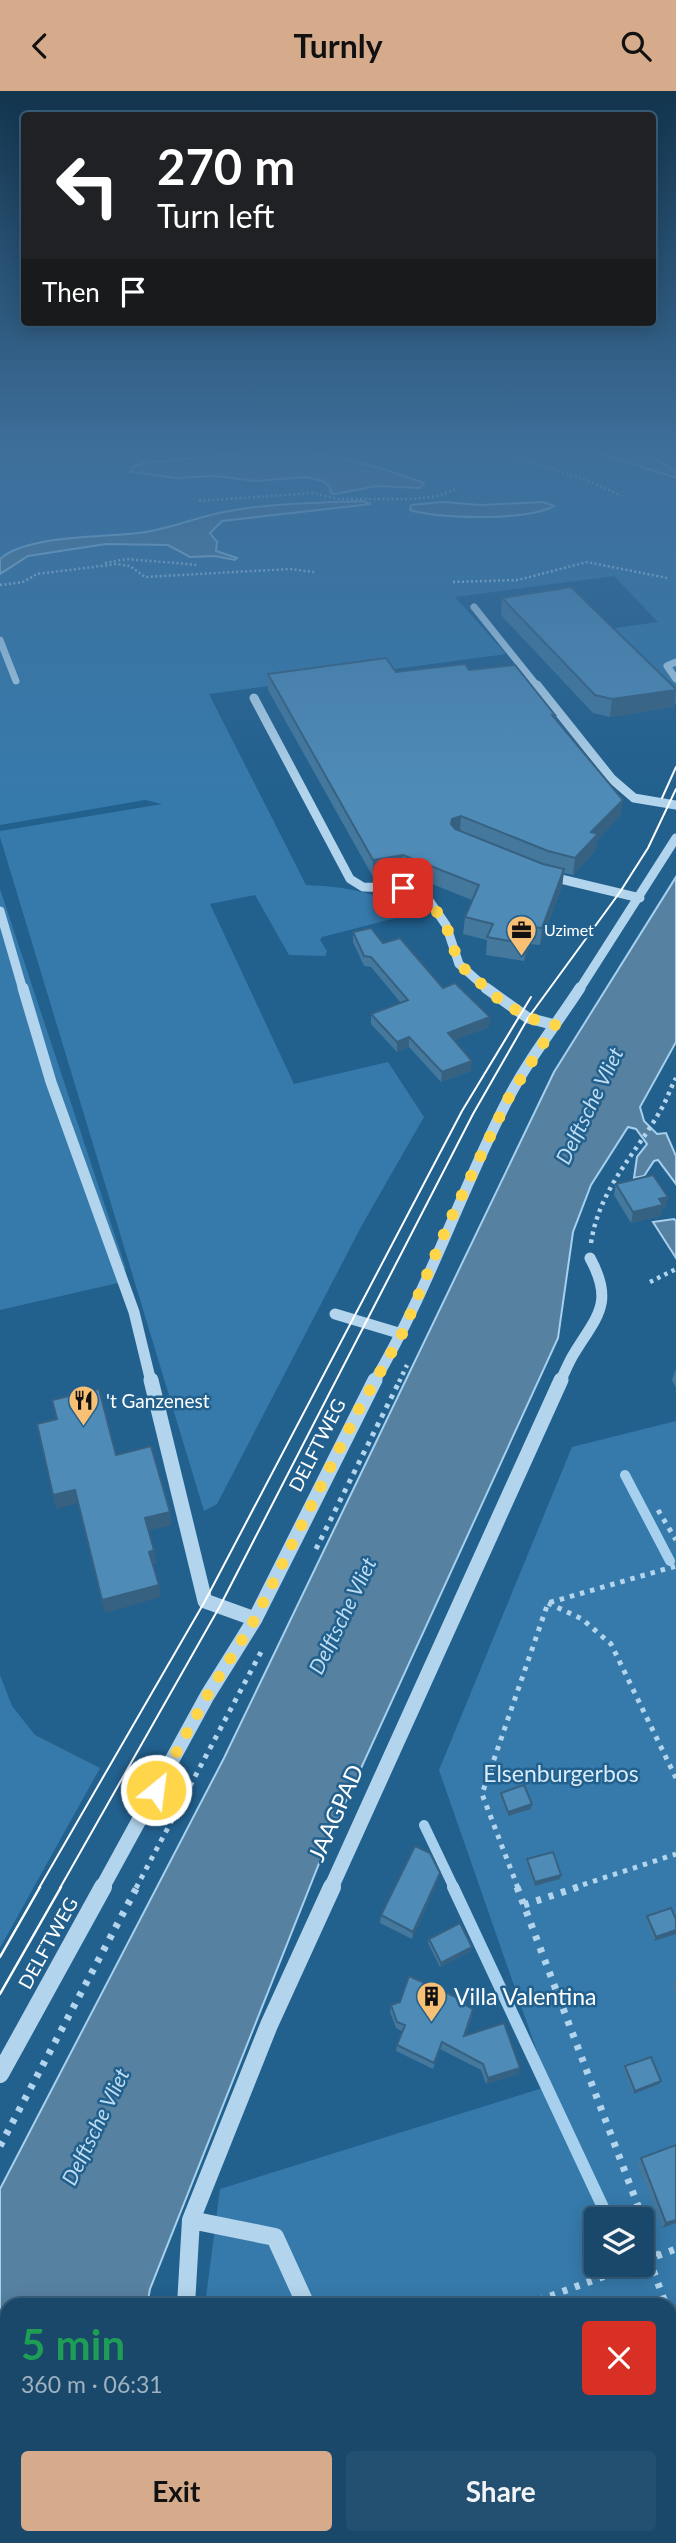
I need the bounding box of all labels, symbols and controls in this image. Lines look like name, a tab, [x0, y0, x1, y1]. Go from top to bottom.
text: Turnly	[293, 26, 383, 65]
icon: back	[21, 27, 59, 65]
icon: search	[617, 27, 655, 65]
text: 270 m	[157, 137, 295, 195]
icon: left	[42, 140, 133, 231]
text: Turn left	[157, 196, 274, 235]
icon: arrive	[114, 273, 152, 311]
text: Then	[42, 276, 100, 308]
pin	[373, 858, 433, 918]
icon: arrive	[384, 869, 422, 907]
office icon: Uzimet	[504, 913, 538, 957]
place label: Uzimet	[544, 920, 594, 939]
water label: Delftsche Vliet	[550, 1042, 628, 1168]
restaurant icon: 't Ganzenest	[66, 1384, 100, 1428]
place label: 't Ganzenest	[106, 1389, 210, 1412]
street label: DELFTWEG	[283, 1394, 350, 1495]
water label: Delftsche Vliet	[303, 1552, 381, 1678]
position arrow	[119, 1753, 193, 1827]
park label: Elsenburgerbos	[483, 1759, 639, 1787]
street label: JAAGPAD	[301, 1760, 369, 1865]
street label: DELFTWEG	[13, 1893, 82, 1993]
building icon: Villa Valentina	[414, 1980, 448, 2024]
place label: Villa Valentina	[454, 1982, 596, 2010]
water label: Delftsche Vliet	[56, 2063, 134, 2189]
map controls	[584, 2207, 654, 2277]
button: layers	[584, 2207, 654, 2277]
text: 5 min	[21, 2319, 125, 2369]
button: close	[582, 2321, 656, 2395]
text: 360 m · 06:31	[21, 2370, 163, 2398]
button: Exit	[21, 2451, 332, 2531]
button: Share	[346, 2451, 656, 2531]

